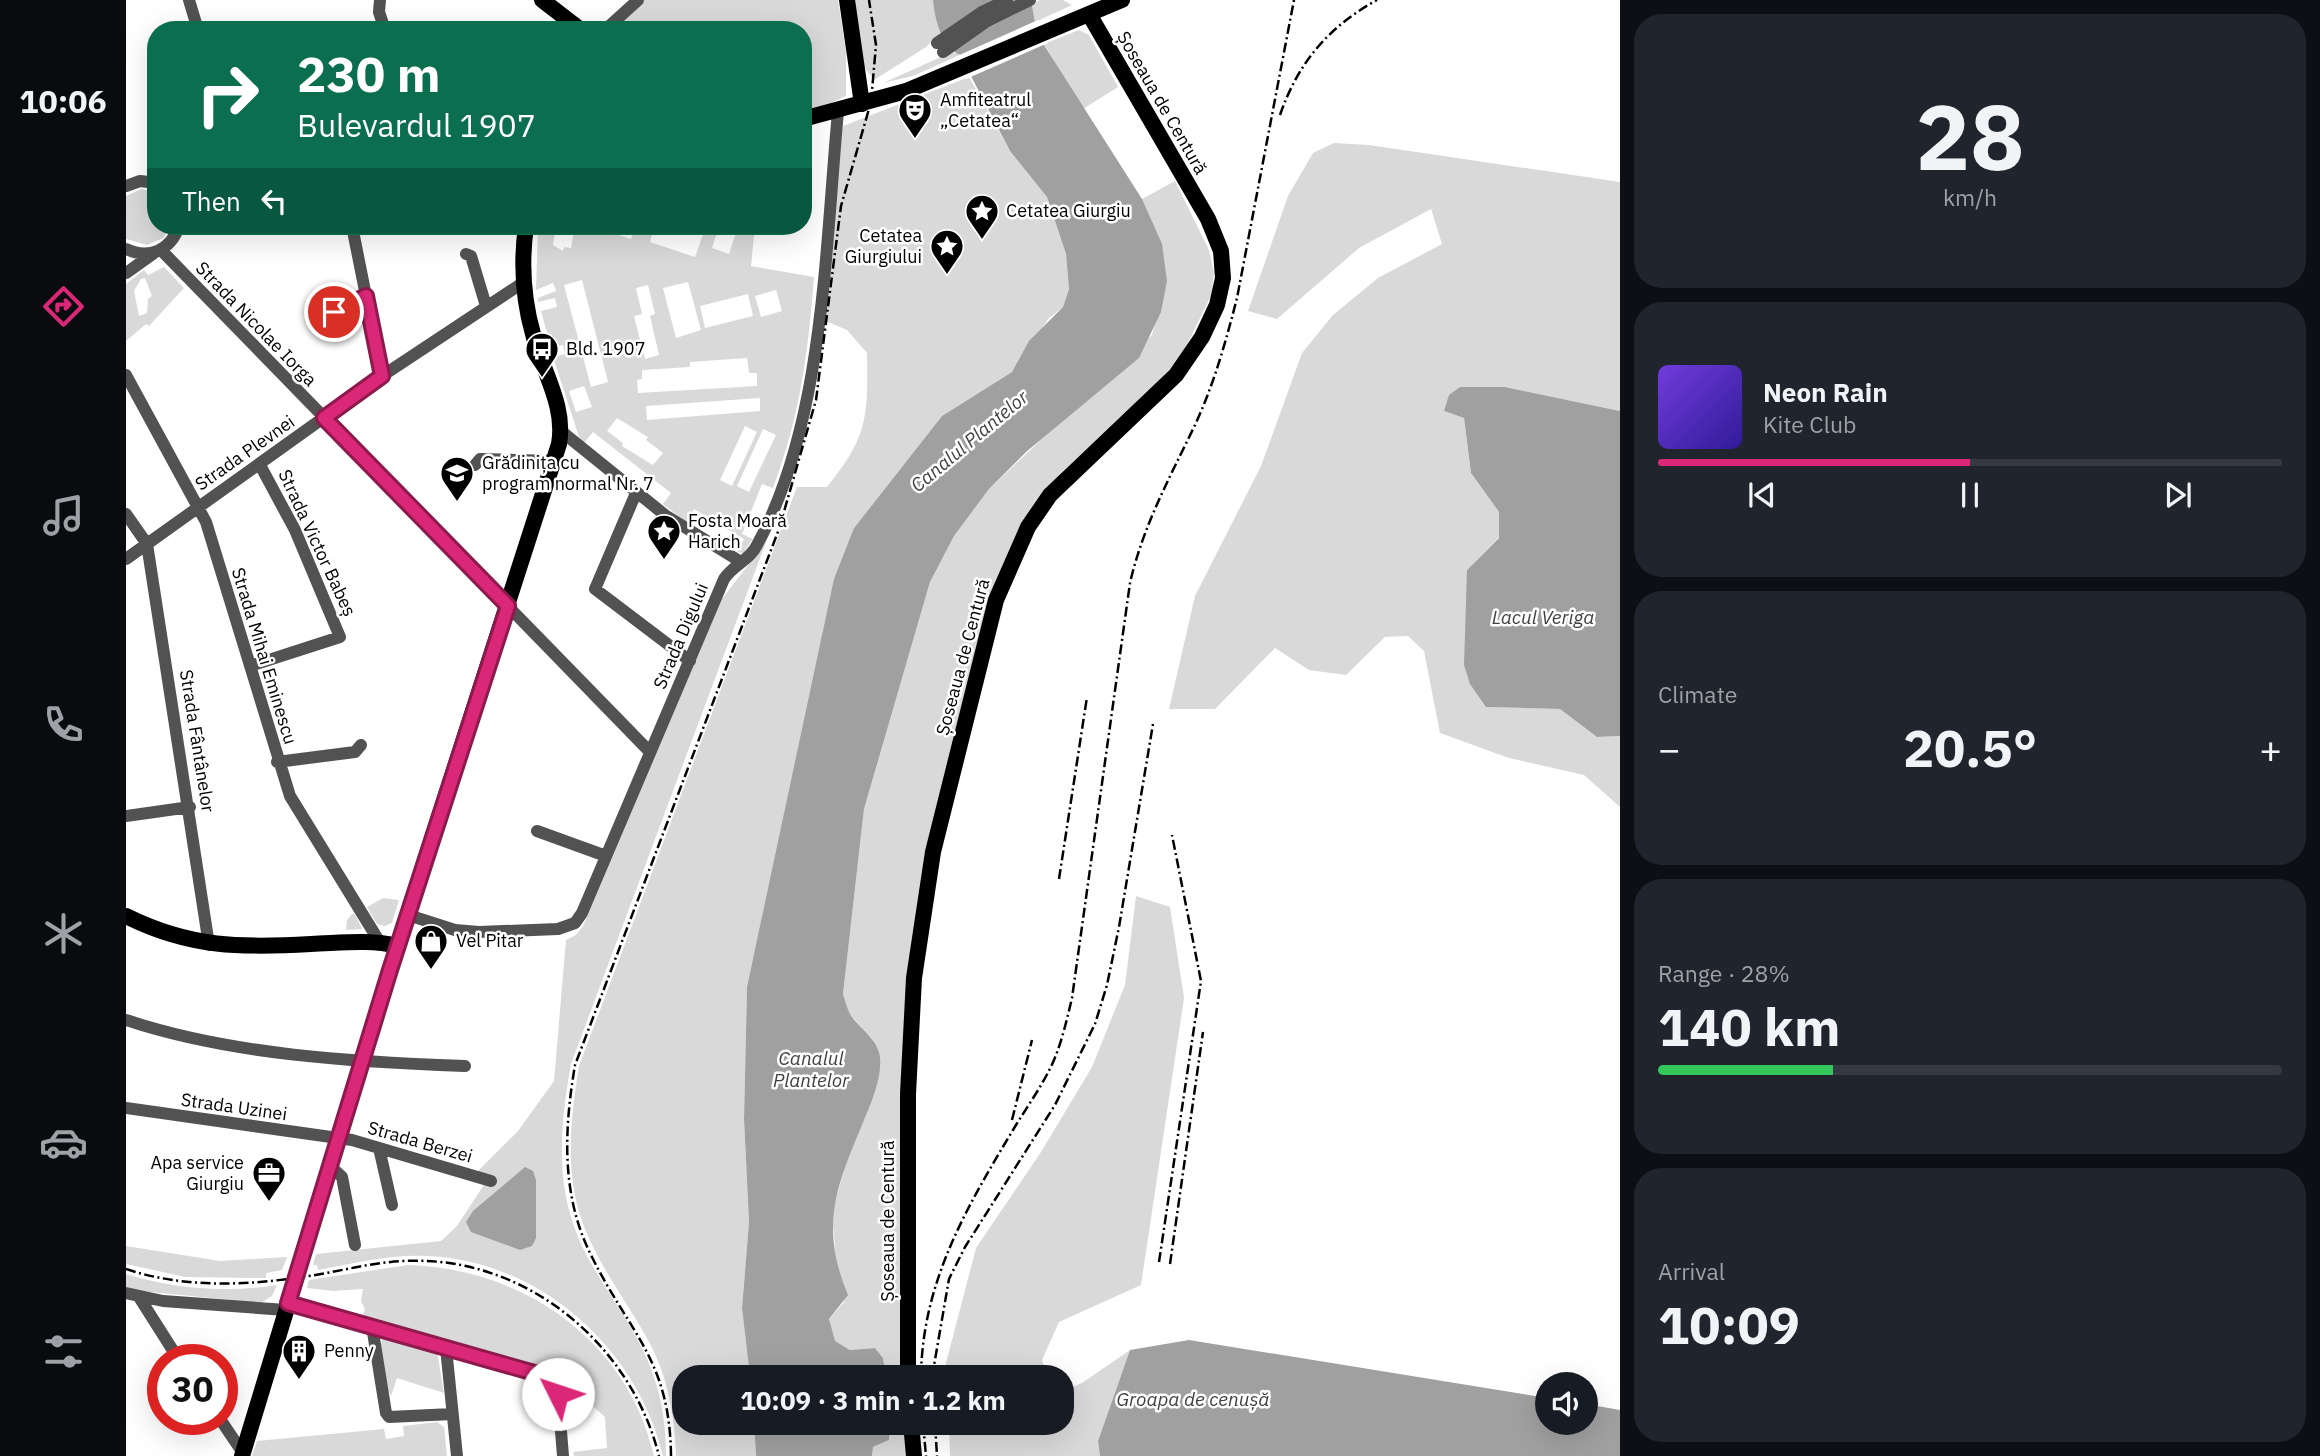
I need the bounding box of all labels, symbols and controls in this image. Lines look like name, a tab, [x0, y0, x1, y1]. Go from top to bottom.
street label: Șoseaua de Centură	[1112, 27, 1213, 179]
text: 230 m	[297, 42, 441, 105]
icon: right	[182, 49, 273, 140]
text: 28	[1915, 77, 2025, 195]
text: 10:06	[19, 80, 107, 122]
place label: Amfiteatrul „Cetatea“	[940, 88, 1031, 132]
theatre icon: Amfiteatrul „Cetatea“	[896, 91, 934, 140]
text: Bulevardul 1907	[297, 104, 536, 146]
icon: left	[255, 182, 293, 220]
text: km/h	[1943, 182, 1997, 212]
text: Then	[182, 184, 241, 218]
place icon: Cetatea Giurgiu	[963, 192, 1001, 241]
place label: Cetatea Giurgiu	[1006, 199, 1131, 222]
place label: Cetatea Giurgiului	[845, 224, 922, 268]
place icon: Cetatea Giurgiului	[928, 227, 966, 276]
street label: Strada Nicolae Iorga	[191, 256, 322, 391]
icon: directions	[39, 282, 88, 331]
pin	[304, 282, 364, 342]
icon: arrive	[315, 293, 353, 331]
bus stop icon: Bld. 1907	[523, 330, 561, 379]
place label: Bld. 1907	[566, 337, 645, 360]
text: Neon Rain	[1763, 375, 1888, 409]
water label: Canalul Plantelor	[906, 384, 1033, 497]
text: Kite Club	[1763, 409, 1856, 439]
street label: Strada Plevnei	[191, 410, 299, 495]
place label: Grădinița cu program normal Nr. 7	[482, 451, 654, 495]
school or university icon: Grădinița cu program normal Nr. 7	[438, 454, 476, 503]
street label: Strada Victor Babeș	[273, 466, 362, 620]
icon: previous	[1743, 476, 1781, 514]
icon: pause	[1951, 476, 1989, 514]
icon: next	[2159, 476, 2197, 514]
icon: music	[39, 491, 88, 540]
place label: Fosta Moară Harich	[688, 509, 787, 553]
place icon: Fosta Moară Harich	[645, 512, 683, 561]
street label: Strada Mihai Eminescu	[227, 565, 302, 747]
street label: Șoseaua de Centură	[931, 576, 995, 738]
street label: Strada Digului	[648, 579, 713, 692]
water label: Lacul Veriga	[1492, 605, 1594, 629]
street label: Strada Fântânelor	[175, 668, 220, 814]
text: Climate	[1658, 679, 1737, 709]
icon: phone	[39, 700, 88, 749]
text: 20.5°	[1903, 714, 2037, 781]
text: −	[1658, 724, 1681, 773]
text: +	[2259, 724, 2282, 773]
icon: climate	[39, 909, 88, 958]
shop icon: Vel Pitar	[412, 922, 450, 971]
place label: Vel Pitar	[456, 929, 524, 952]
text: Range · 28%	[1658, 958, 1790, 988]
text: 140 km	[1658, 993, 1840, 1060]
water label: Canalul Plantelor	[773, 1046, 850, 1092]
street label: Strada Uzinei	[180, 1088, 289, 1125]
street label: Strada Berzei	[365, 1116, 475, 1167]
icon: car	[39, 1118, 88, 1167]
street label: Șoseaua de Centură	[876, 1140, 899, 1302]
place label: Apa service Giurgiu	[151, 1151, 244, 1195]
office icon: Apa service Giurgiu	[250, 1154, 288, 1203]
text: Arrival	[1658, 1256, 1725, 1286]
text: 10:09	[1658, 1291, 1800, 1358]
icon: filters	[39, 1327, 88, 1376]
building icon: Penny	[280, 1332, 318, 1381]
place label: Penny	[324, 1339, 374, 1362]
speed limit sign: 30	[147, 1344, 238, 1435]
position arrow	[521, 1357, 595, 1431]
map controls	[1535, 1372, 1598, 1435]
button: sound	[1535, 1372, 1598, 1435]
text: 10:09 · 3 min · 1.2 km	[740, 1383, 1006, 1417]
water label: Groapa de cenușă	[1117, 1387, 1269, 1411]

